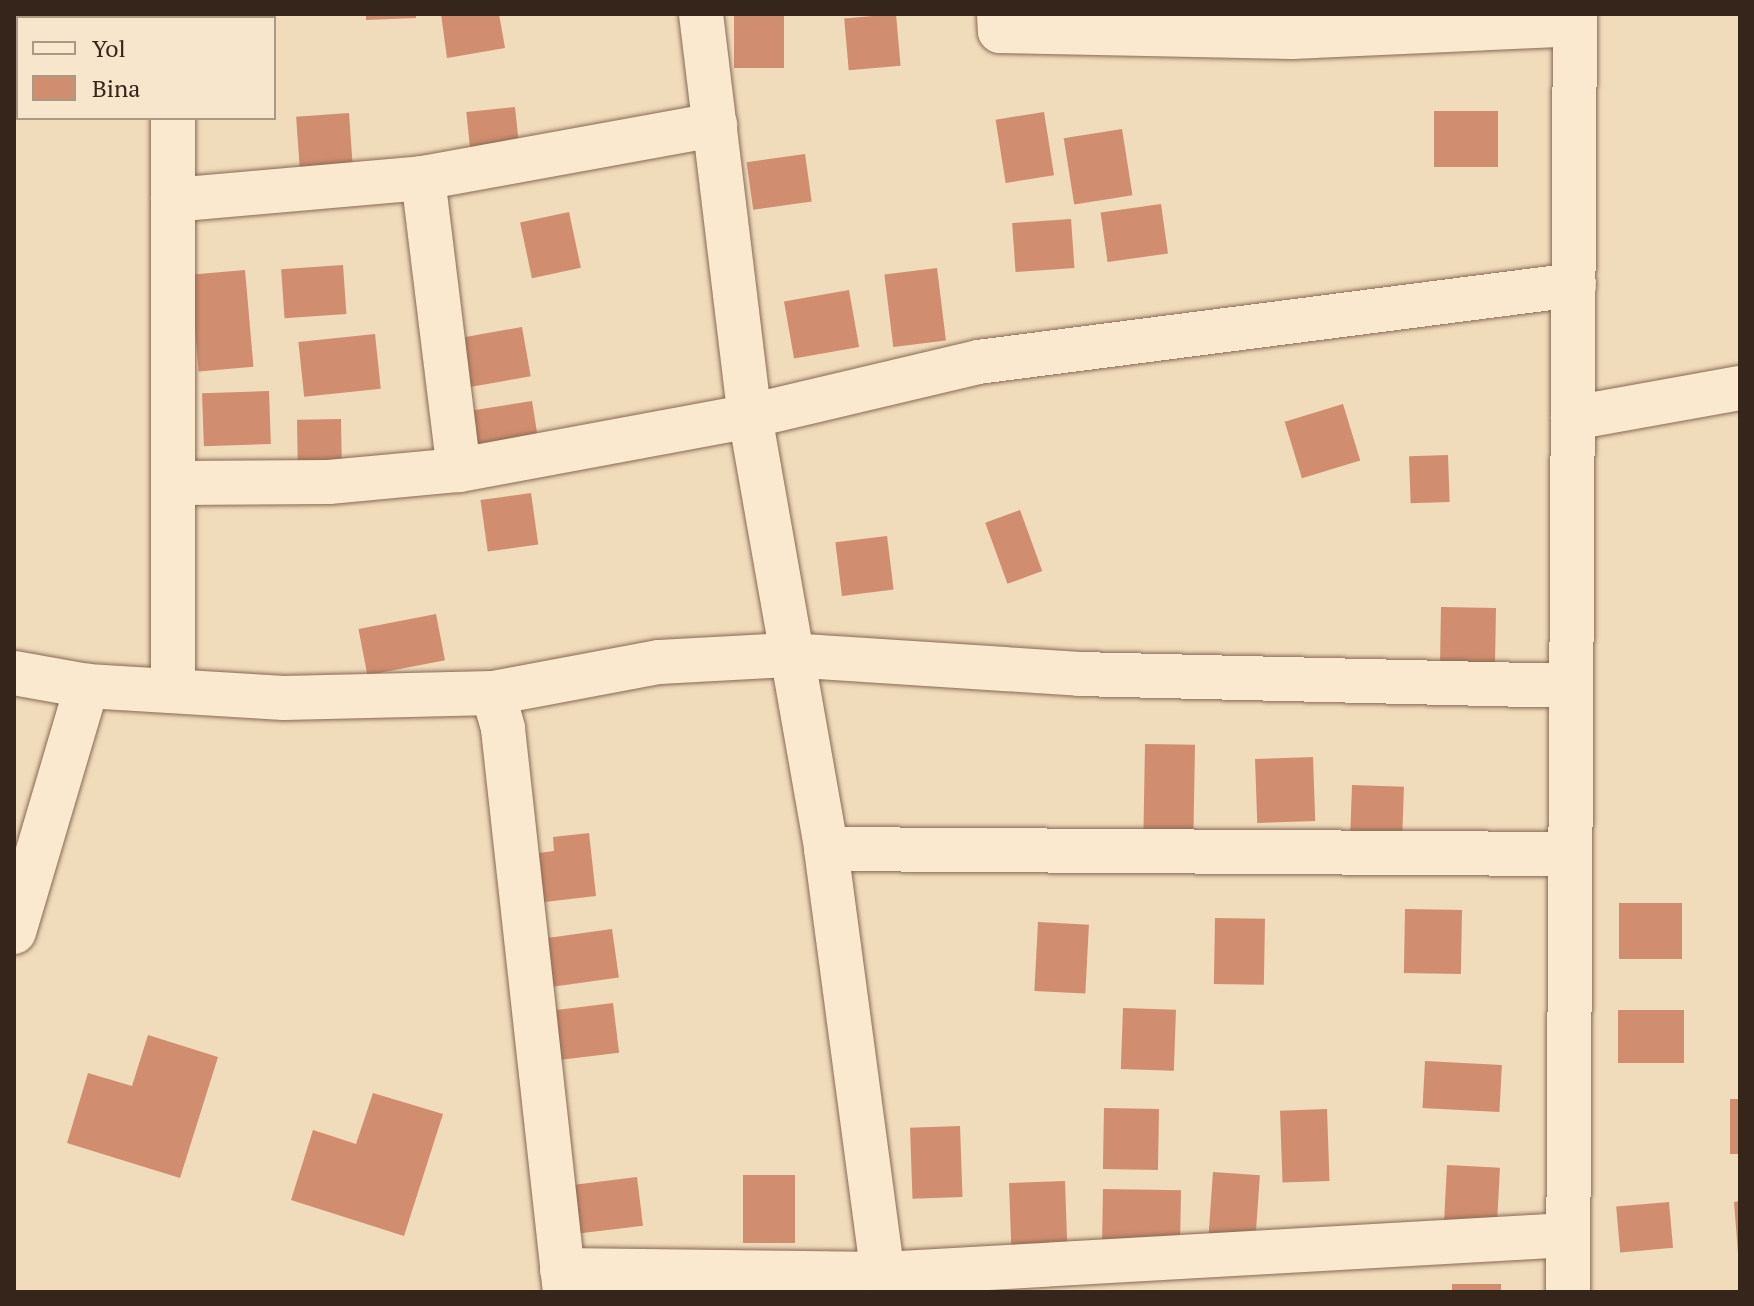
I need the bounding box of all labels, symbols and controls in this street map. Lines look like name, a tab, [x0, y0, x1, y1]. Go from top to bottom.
legend	[16, 16, 276, 120]
text: Yol	[92, 32, 126, 64]
text: Bina	[92, 72, 140, 104]

